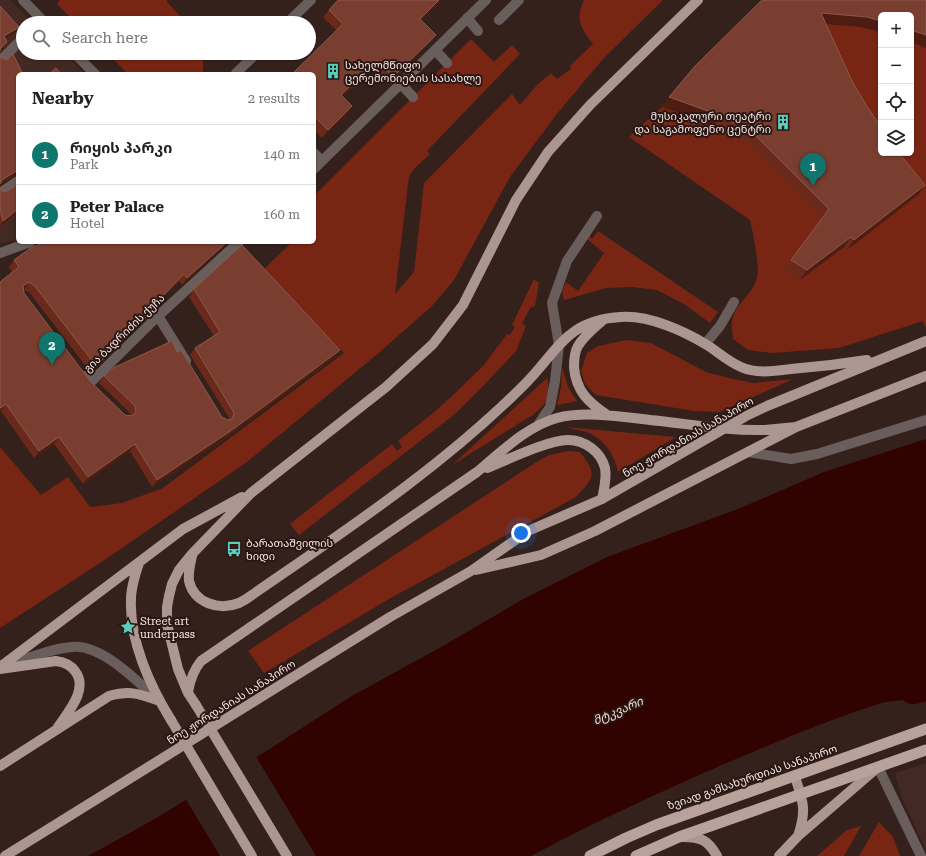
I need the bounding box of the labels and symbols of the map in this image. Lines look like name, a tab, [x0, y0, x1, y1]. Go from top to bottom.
place label: სახელმწიფო ცერემონიების სასახლე	[345, 59, 482, 85]
building icon: სახელმწიფო ცერემონიების სასახლე	[324, 62, 342, 80]
place label: მუსიკალური თეატრი და საგამოფენო ცენტრი	[634, 110, 771, 136]
building icon: მუსიკალური თეატრი და საგამოფენო ცენტრი	[774, 113, 792, 131]
pin: 1	[800, 153, 826, 186]
street label: გია ბადრიძის ქუჩა	[81, 291, 167, 375]
pin: 2	[39, 332, 65, 365]
street label: ნოე ჟორდანიას სანაპირო	[620, 394, 756, 480]
your location	[511, 523, 531, 543]
place label: ბარათაშვილის ხიდი	[246, 537, 334, 563]
bus stop icon: ბარათაშვილის ხიდი	[225, 540, 243, 558]
place label: Street art underpass	[140, 615, 195, 641]
place icon: Street art underpass	[119, 618, 137, 636]
street label: ნოე ჟორდანიას სანაპირო	[165, 657, 298, 747]
water label: მტკვარი	[591, 694, 646, 728]
street label: ზვიად გამსახურდიას სანაპირო	[666, 742, 839, 813]

